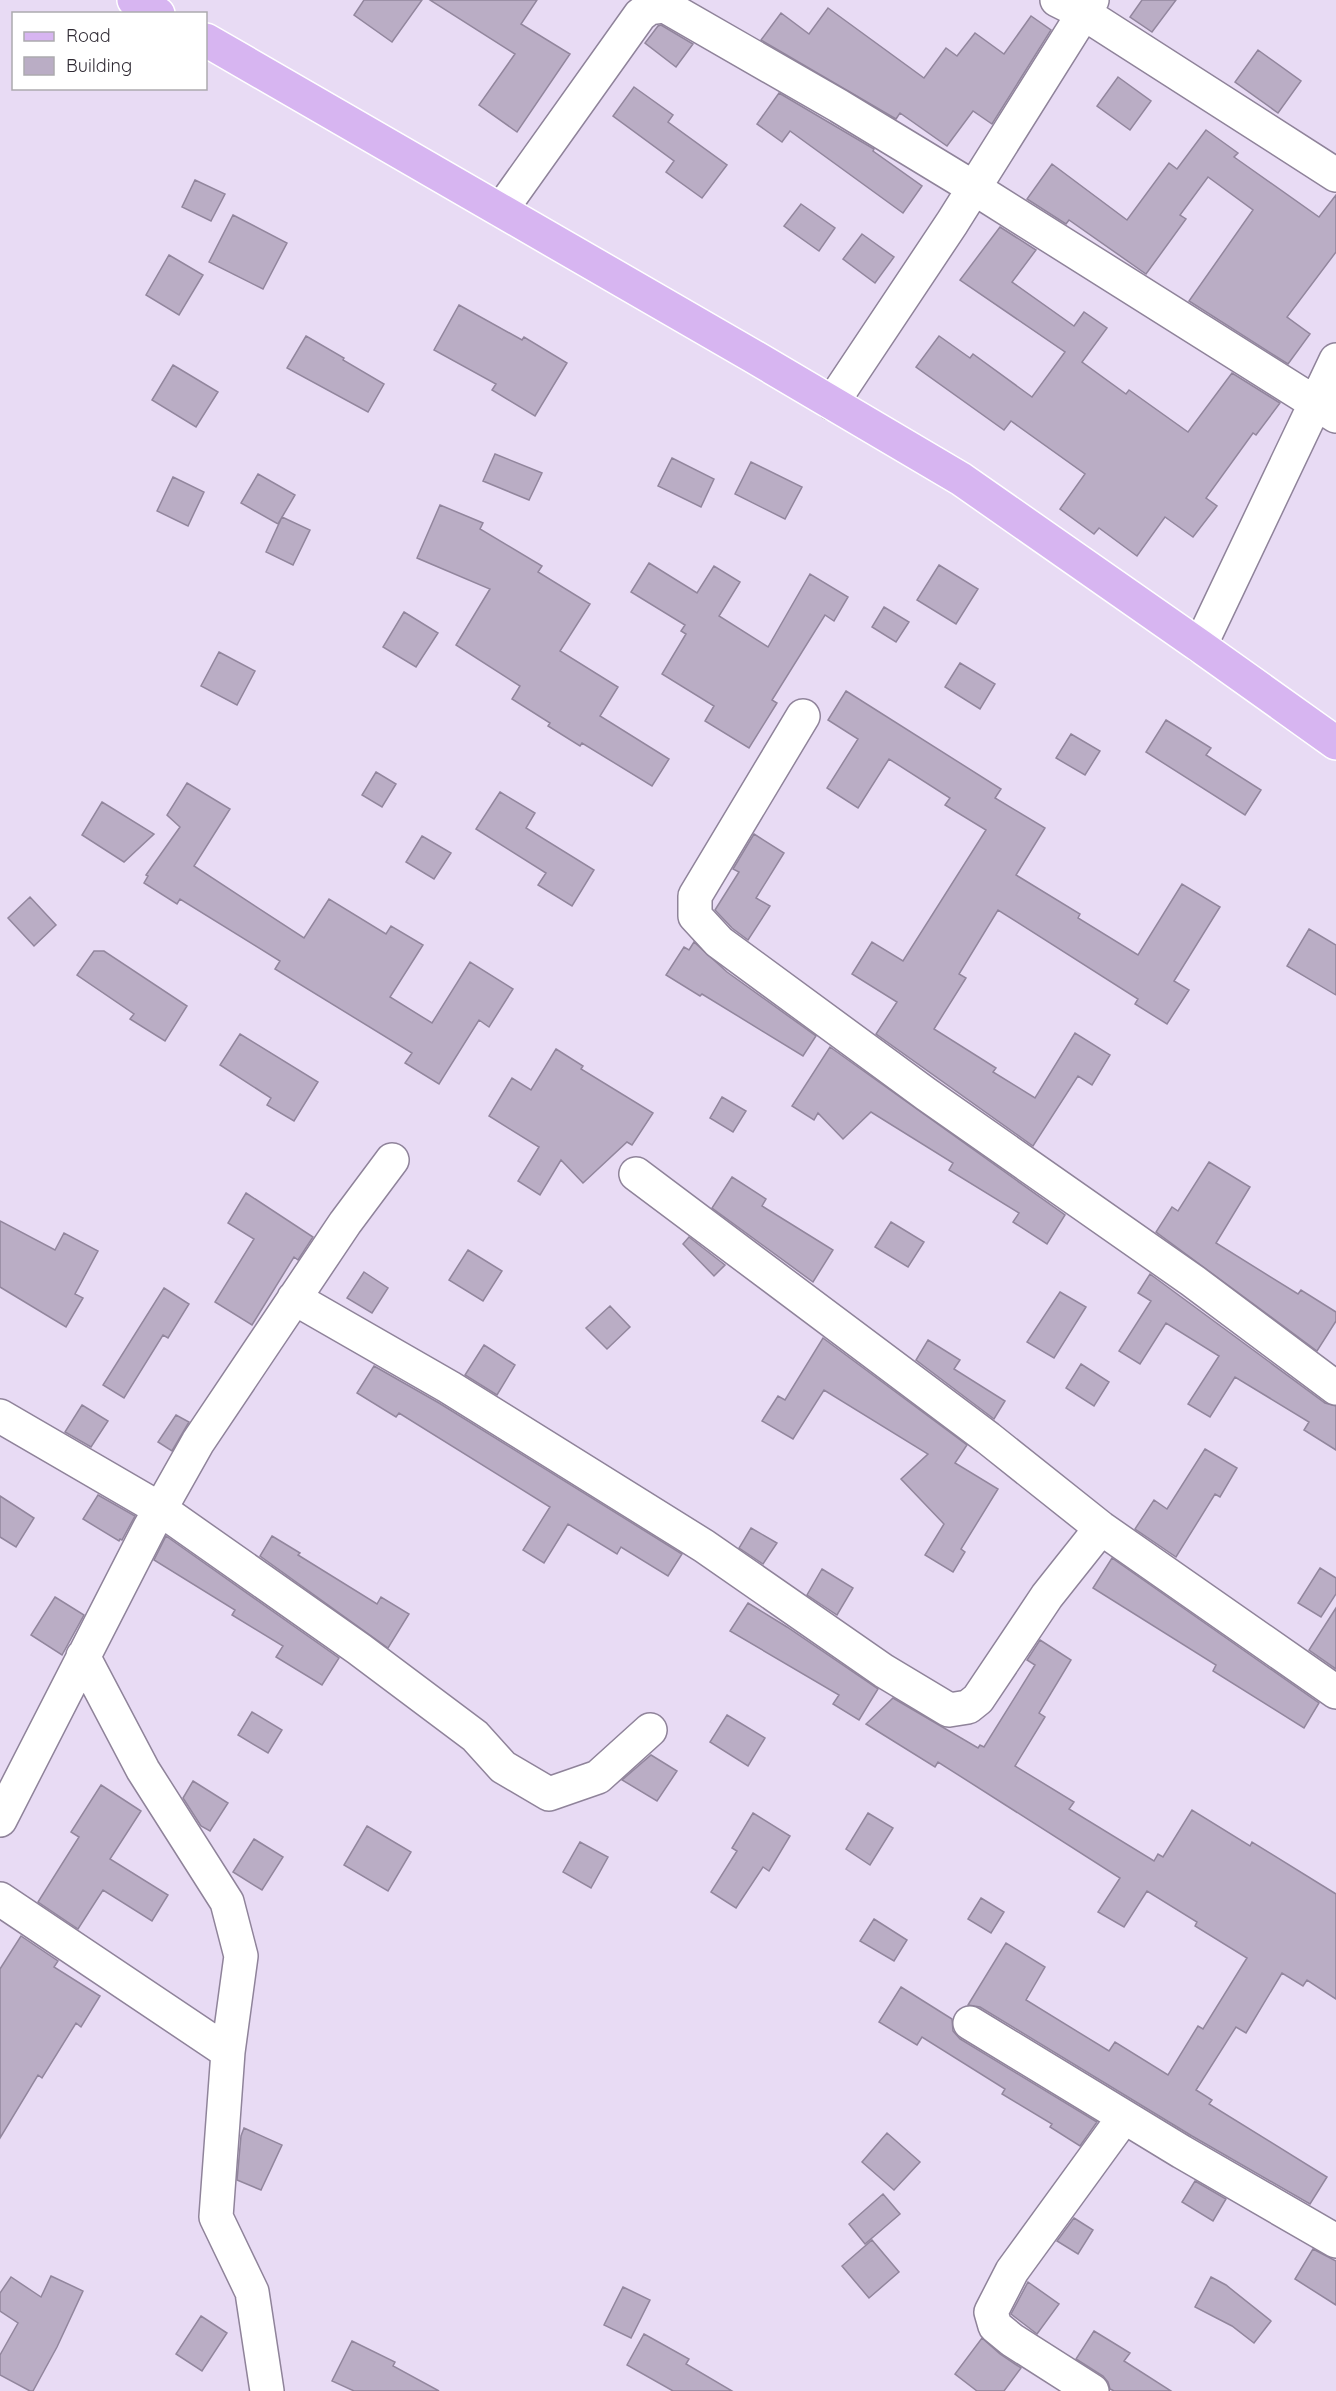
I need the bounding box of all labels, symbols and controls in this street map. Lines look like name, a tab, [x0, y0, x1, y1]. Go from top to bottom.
legend	[12, 12, 207, 90]
text: Road	[66, 24, 111, 47]
text: Building	[66, 54, 132, 77]

